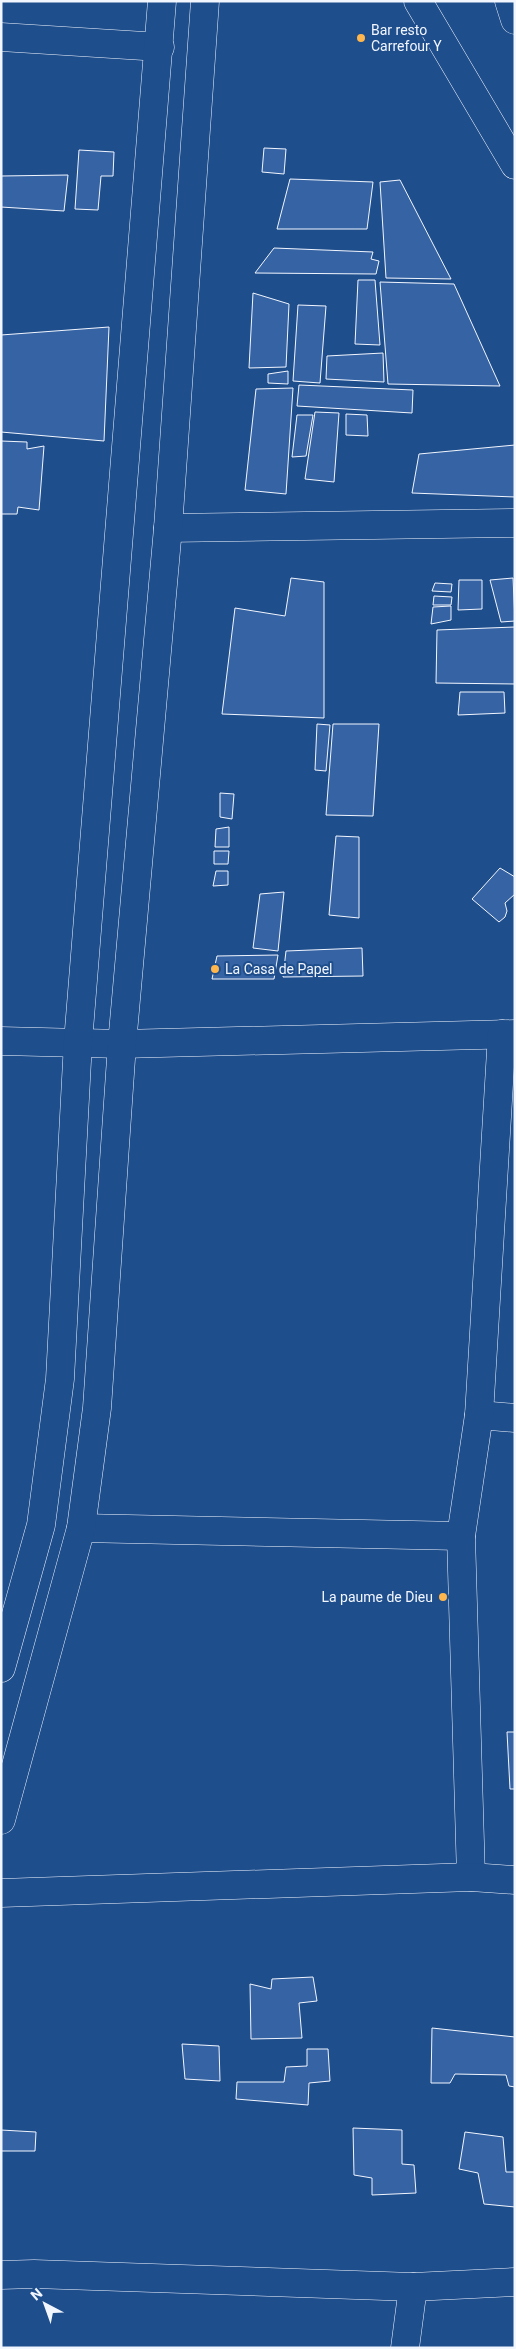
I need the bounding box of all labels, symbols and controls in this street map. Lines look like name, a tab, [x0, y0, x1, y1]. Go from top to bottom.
place label: Bar resto Carrefour Y	[371, 22, 442, 54]
marker: Bar resto Carrefour Y	[355, 32, 367, 44]
place label: La Casa de Papel	[225, 961, 333, 977]
marker: La Casa de Papel	[209, 963, 221, 975]
place label: La paume de Dieu	[321, 1589, 433, 1605]
marker: La paume de Dieu	[437, 1591, 449, 1603]
north arrow	[20, 2279, 70, 2329]
text: N	[27, 2285, 45, 2303]

